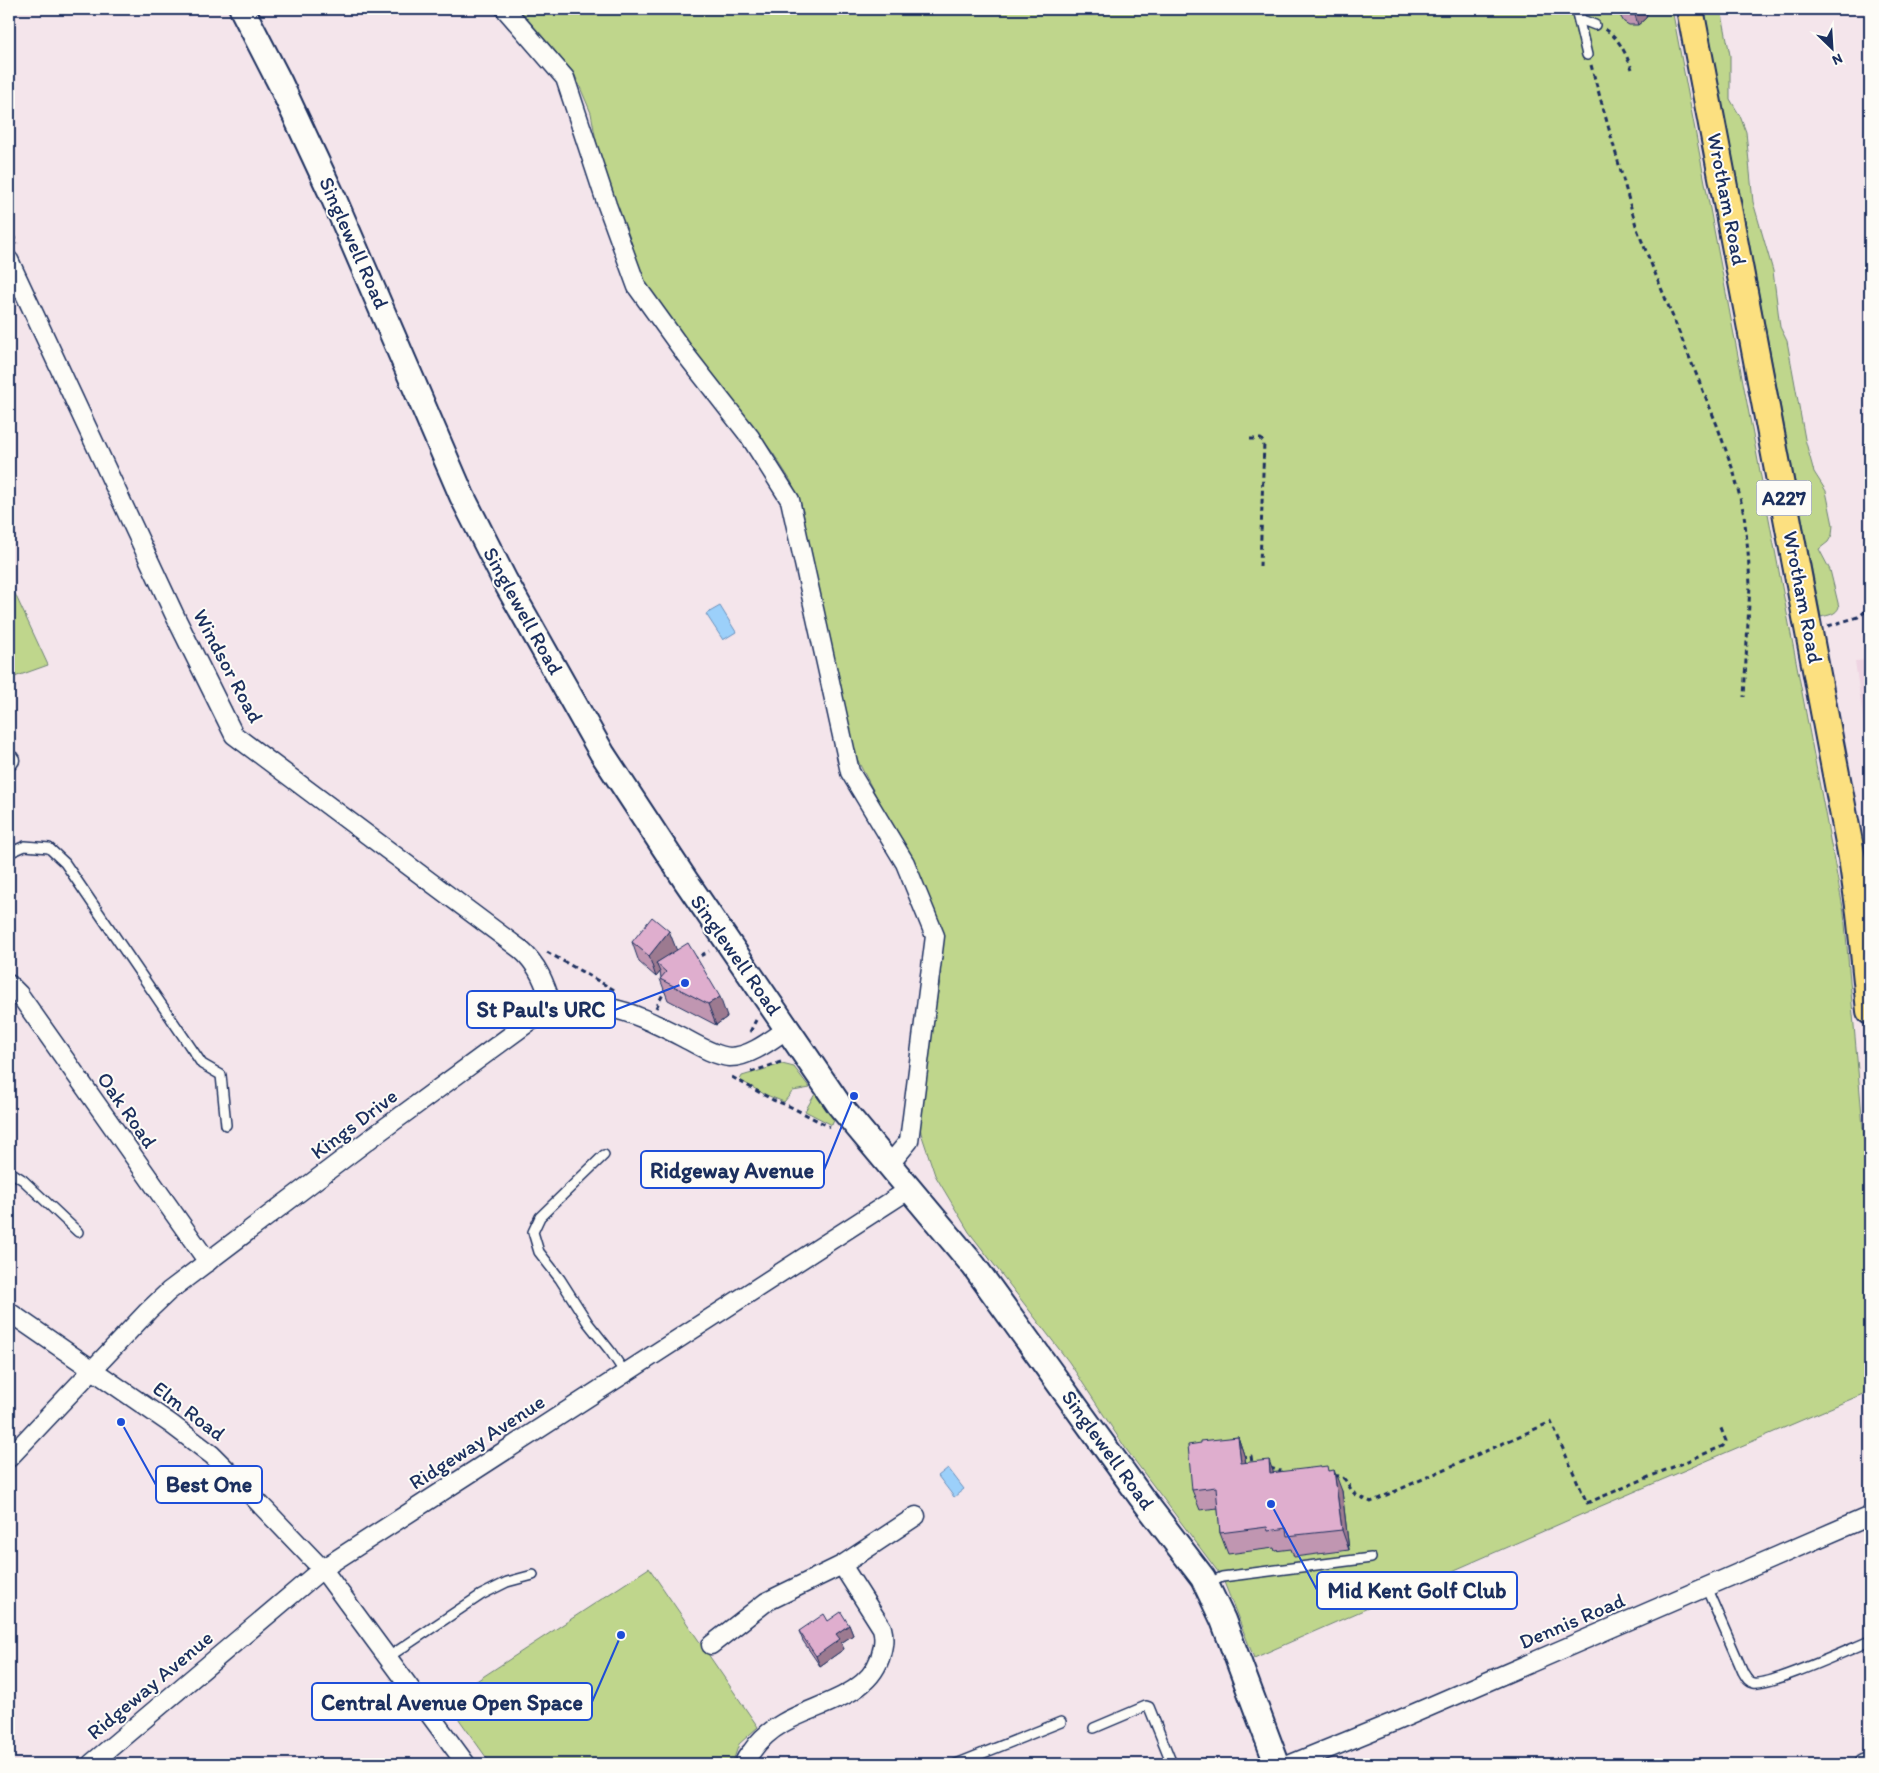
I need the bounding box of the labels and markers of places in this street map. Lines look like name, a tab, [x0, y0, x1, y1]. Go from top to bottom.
callout: St Paul's URC	[467, 991, 615, 1028]
callout: Ridgeway Avenue	[641, 1151, 824, 1188]
callout: Best One	[156, 1466, 262, 1503]
callout: Mid Kent Golf Club	[1317, 1572, 1517, 1609]
callout: Central Avenue Open Space	[312, 1683, 592, 1720]

